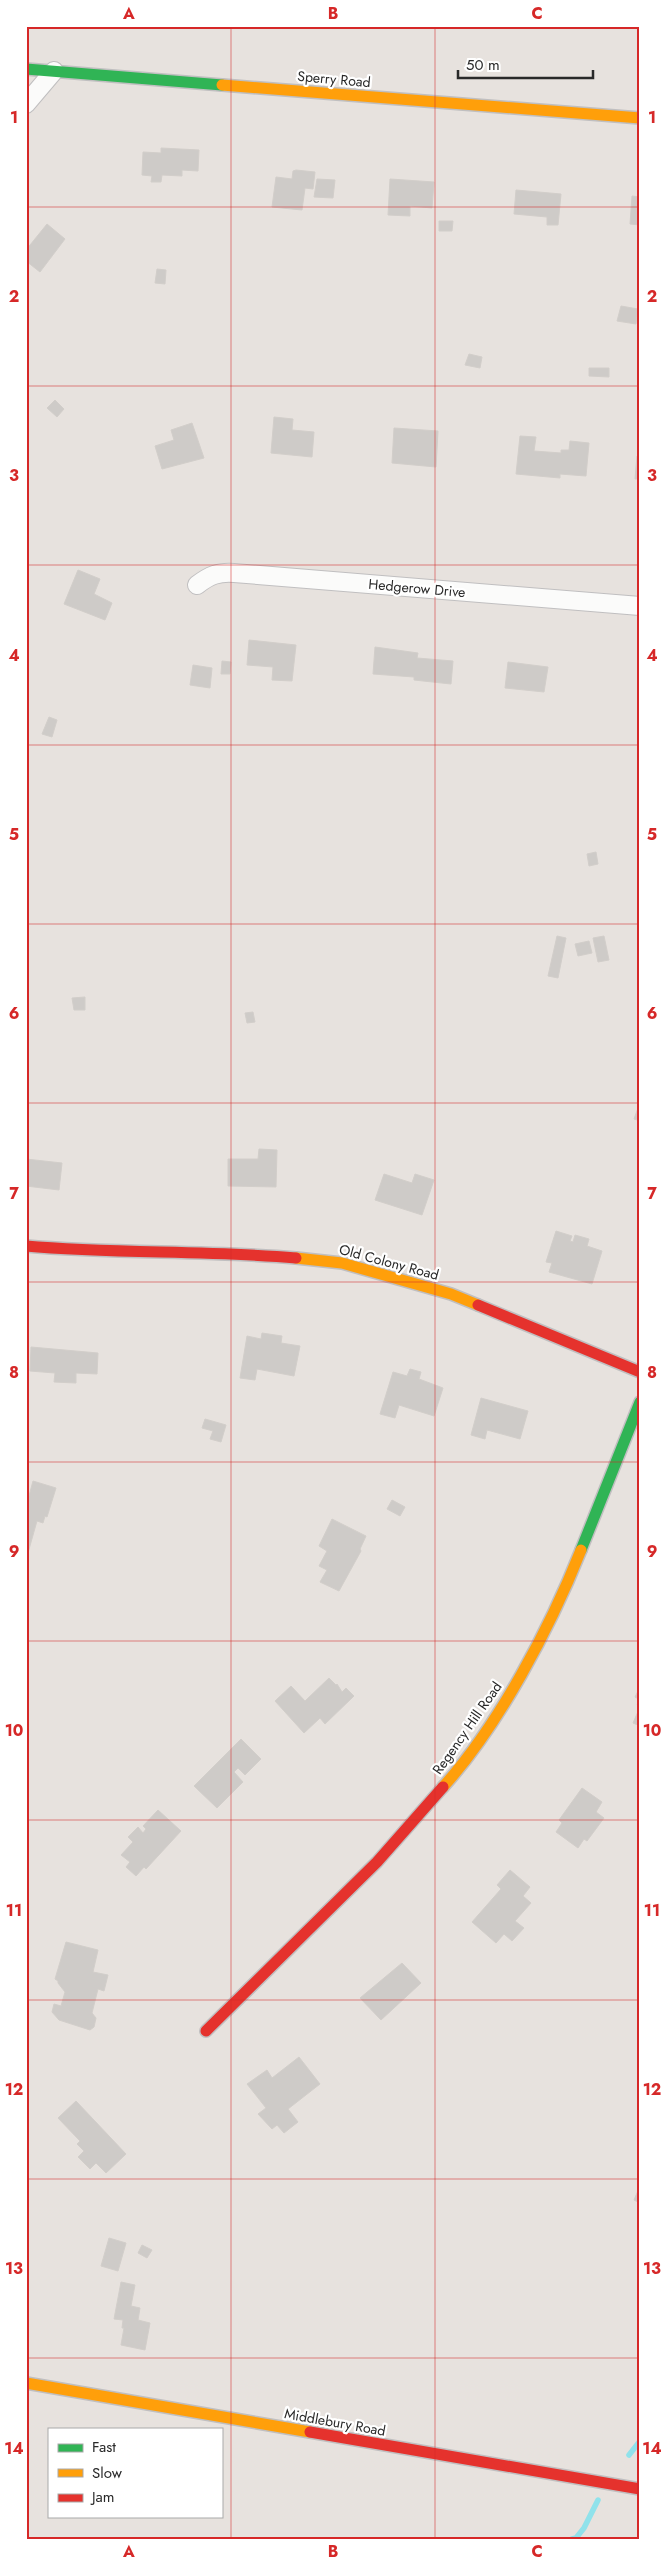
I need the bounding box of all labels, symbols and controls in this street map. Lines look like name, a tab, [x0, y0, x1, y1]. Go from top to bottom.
text: A	[122, 2, 135, 25]
text: B	[328, 2, 338, 25]
text: C	[531, 2, 543, 25]
scale bar	[458, 48, 594, 80]
text: 50 m	[466, 54, 500, 76]
street label: Sperry Road	[297, 66, 371, 92]
text: 1	[10, 106, 18, 129]
text: 1	[648, 106, 656, 129]
text: 2	[9, 285, 19, 308]
text: 2	[647, 285, 657, 308]
text: 3	[9, 464, 19, 487]
text: 3	[647, 464, 657, 487]
street label: Hedgerow Drive	[368, 574, 466, 602]
text: 4	[8, 644, 20, 667]
text: 4	[646, 644, 658, 667]
text: 5	[9, 823, 19, 846]
text: 5	[647, 823, 657, 846]
text: 6	[9, 1002, 19, 1025]
text: 6	[647, 1002, 657, 1025]
text: 7	[9, 1182, 19, 1205]
text: 7	[647, 1182, 657, 1205]
street label: Old Colony Road	[337, 1239, 441, 1285]
text: 8	[9, 1361, 19, 1384]
text: 8	[647, 1361, 657, 1384]
text: 9	[9, 1540, 19, 1563]
text: 9	[647, 1540, 657, 1563]
street label: Regency Hill Road	[428, 1678, 506, 1778]
text: 10	[5, 1719, 23, 1742]
text: 10	[643, 1719, 661, 1742]
text: 11	[6, 1899, 22, 1922]
text: 11	[644, 1899, 660, 1922]
text: 12	[5, 2078, 23, 2101]
text: 12	[643, 2078, 661, 2101]
text: 13	[5, 2257, 23, 2280]
text: 13	[643, 2257, 661, 2280]
street label: Middlebury Road	[283, 2403, 387, 2441]
legend	[48, 2428, 222, 2518]
text: Fast	[92, 2436, 116, 2458]
text: 14	[4, 2437, 24, 2460]
text: 14	[642, 2437, 662, 2460]
text: Slow	[92, 2462, 123, 2484]
text: Jam	[90, 2486, 115, 2508]
text: A	[122, 2540, 135, 2563]
text: B	[328, 2540, 338, 2563]
text: C	[531, 2540, 543, 2563]

